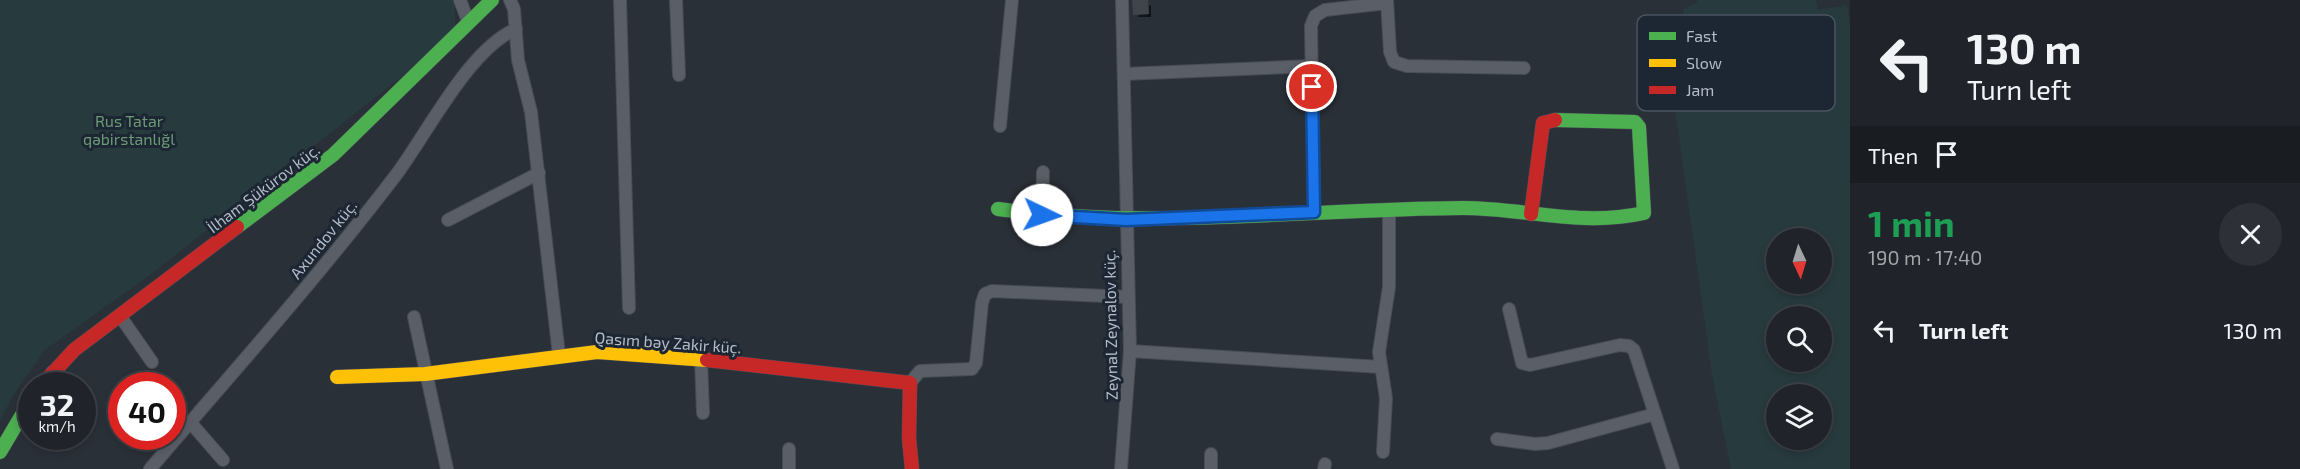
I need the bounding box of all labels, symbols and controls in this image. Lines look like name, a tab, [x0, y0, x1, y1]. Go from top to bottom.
legend	[1637, 15, 1835, 111]
text: 130 m	[1967, 22, 2082, 72]
icon: left	[1868, 24, 1946, 102]
text: Fast	[1686, 26, 1717, 45]
text: Slow	[1686, 53, 1722, 72]
pin	[1286, 61, 1337, 112]
icon: arrive	[1295, 70, 1328, 103]
text: Turn left	[1967, 73, 2071, 105]
text: Jam	[1686, 80, 1714, 99]
park label: Rus Tatar qəbirstanlığl	[83, 111, 175, 148]
icon: arrive	[1930, 138, 1963, 171]
street label: İlham Şükürov küç.	[203, 140, 323, 237]
text: Then	[1868, 142, 1918, 168]
position arrow	[1010, 183, 1074, 247]
street label: Axundov küç.	[286, 196, 361, 283]
text: 1 min	[1868, 201, 1955, 244]
button: close	[2219, 203, 2282, 266]
north arrow	[1766, 228, 1832, 294]
map controls	[1766, 228, 1832, 450]
text: 190 m · 17:40	[1868, 245, 1982, 269]
street label: Zeynal Zeynalov küç.	[1099, 250, 1122, 400]
button: search	[1766, 306, 1832, 372]
icon: left	[1868, 314, 1901, 347]
text: Turn left	[1919, 317, 2008, 343]
text: 130 m	[2224, 317, 2282, 343]
street label: Qasım bəy Zakir küç.	[594, 327, 742, 358]
speed limit sign: 40	[108, 372, 186, 450]
button: layers	[1766, 384, 1832, 450]
text: 32	[40, 386, 74, 422]
text: km/h	[38, 417, 76, 435]

